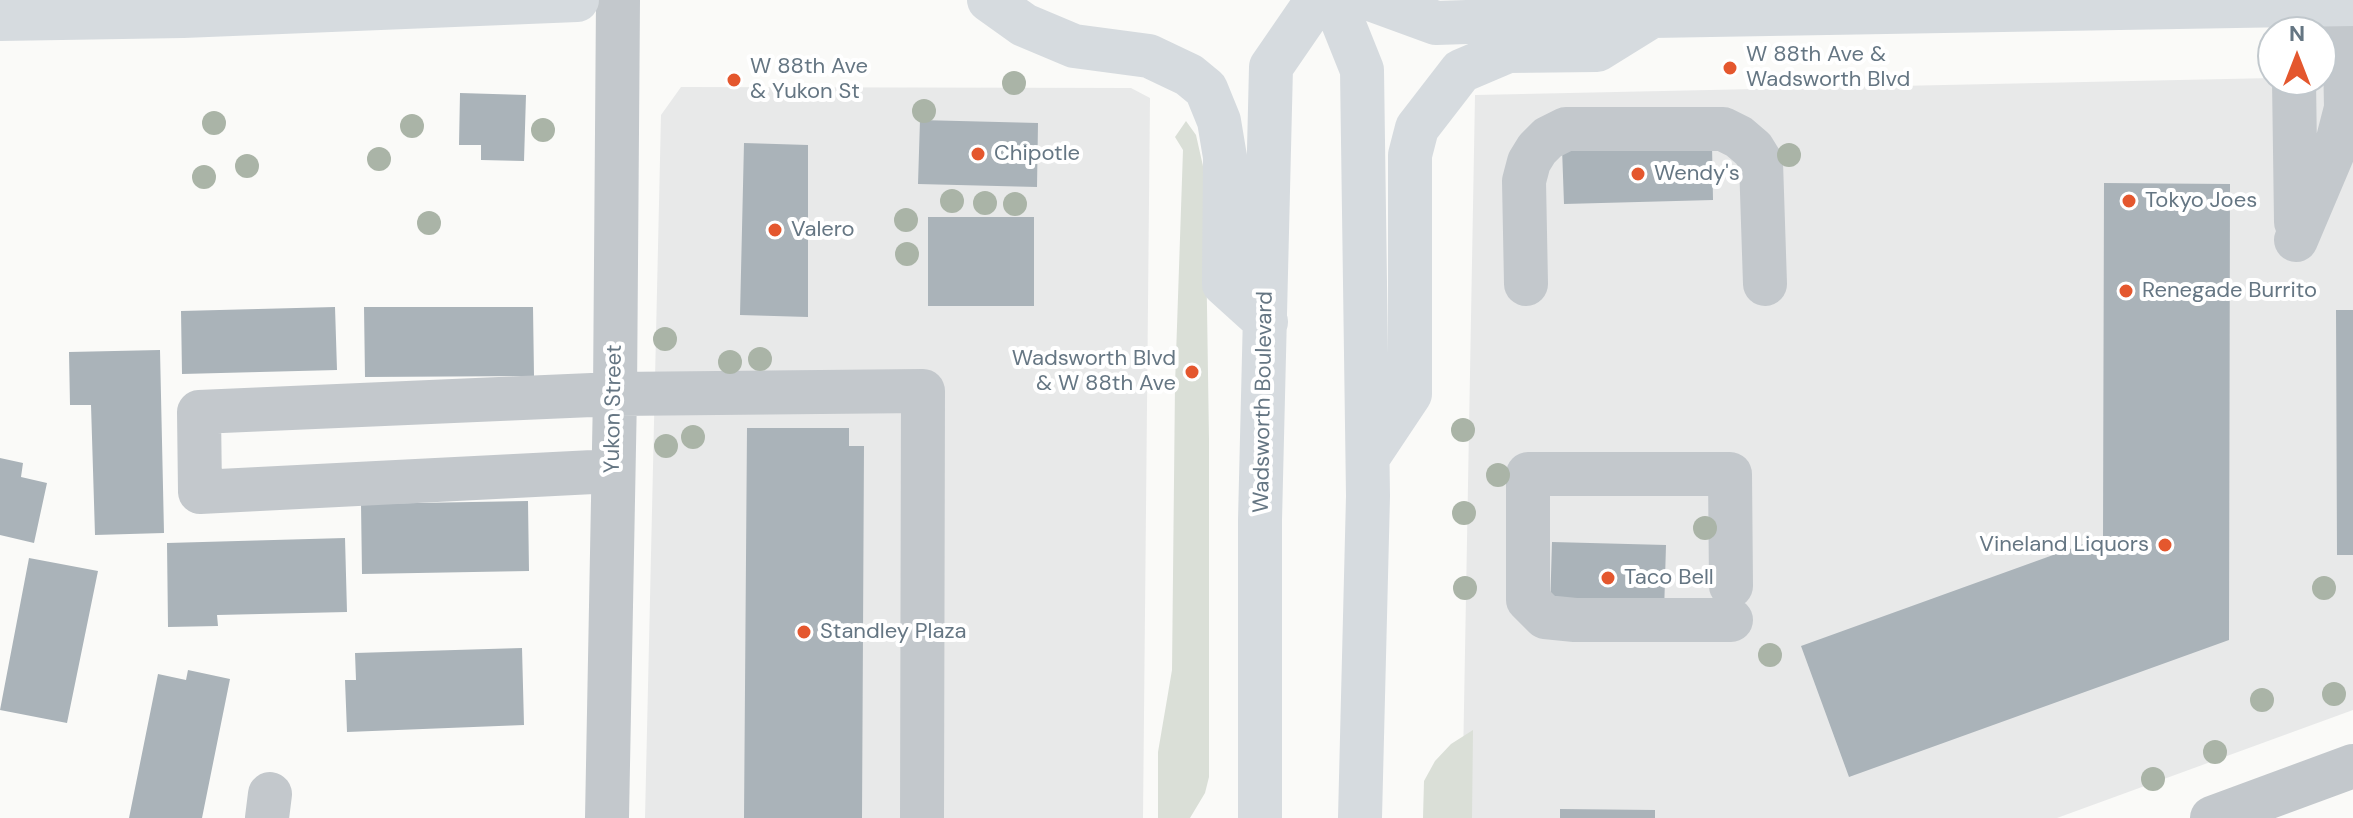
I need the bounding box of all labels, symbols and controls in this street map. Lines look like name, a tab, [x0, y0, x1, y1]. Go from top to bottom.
north arrow	[2257, 16, 2337, 96]
text: N	[2289, 19, 2305, 48]
place label: W 88th Ave & Wadsworth Blvd	[1746, 42, 1910, 94]
place label: W 88th Ave & Yukon St	[750, 54, 868, 106]
marker: W 88th Ave & Wadsworth Blvd	[1721, 59, 1739, 77]
marker: W 88th Ave & Yukon St	[725, 71, 743, 89]
place label: Chipotle	[994, 141, 1080, 167]
marker: Chipotle	[969, 145, 987, 163]
place label: Wendy's	[1654, 161, 1740, 187]
marker: Wendy's	[1629, 165, 1647, 183]
place label: Tokyo Joes	[2145, 188, 2257, 214]
marker: Tokyo Joes	[2120, 192, 2138, 210]
place label: Valero	[791, 217, 855, 243]
marker: Valero	[766, 221, 784, 239]
place label: Renegade Burrito	[2142, 278, 2317, 304]
marker: Renegade Burrito	[2117, 282, 2135, 300]
street label: Wadsworth Boulevard	[1249, 291, 1279, 513]
street label: Yukon Street	[600, 344, 628, 474]
place label: Wadsworth Blvd & W 88th Ave	[1012, 346, 1176, 398]
marker: Wadsworth Blvd & W 88th Ave	[1183, 363, 1201, 381]
place label: Vineland Liquors	[1979, 532, 2149, 558]
marker: Vineland Liquors	[2156, 536, 2174, 554]
place label: Taco Bell	[1624, 565, 1714, 591]
marker: Taco Bell	[1599, 569, 1617, 587]
place label: Standley Plaza	[820, 619, 966, 645]
marker: Standley Plaza	[795, 623, 813, 641]

